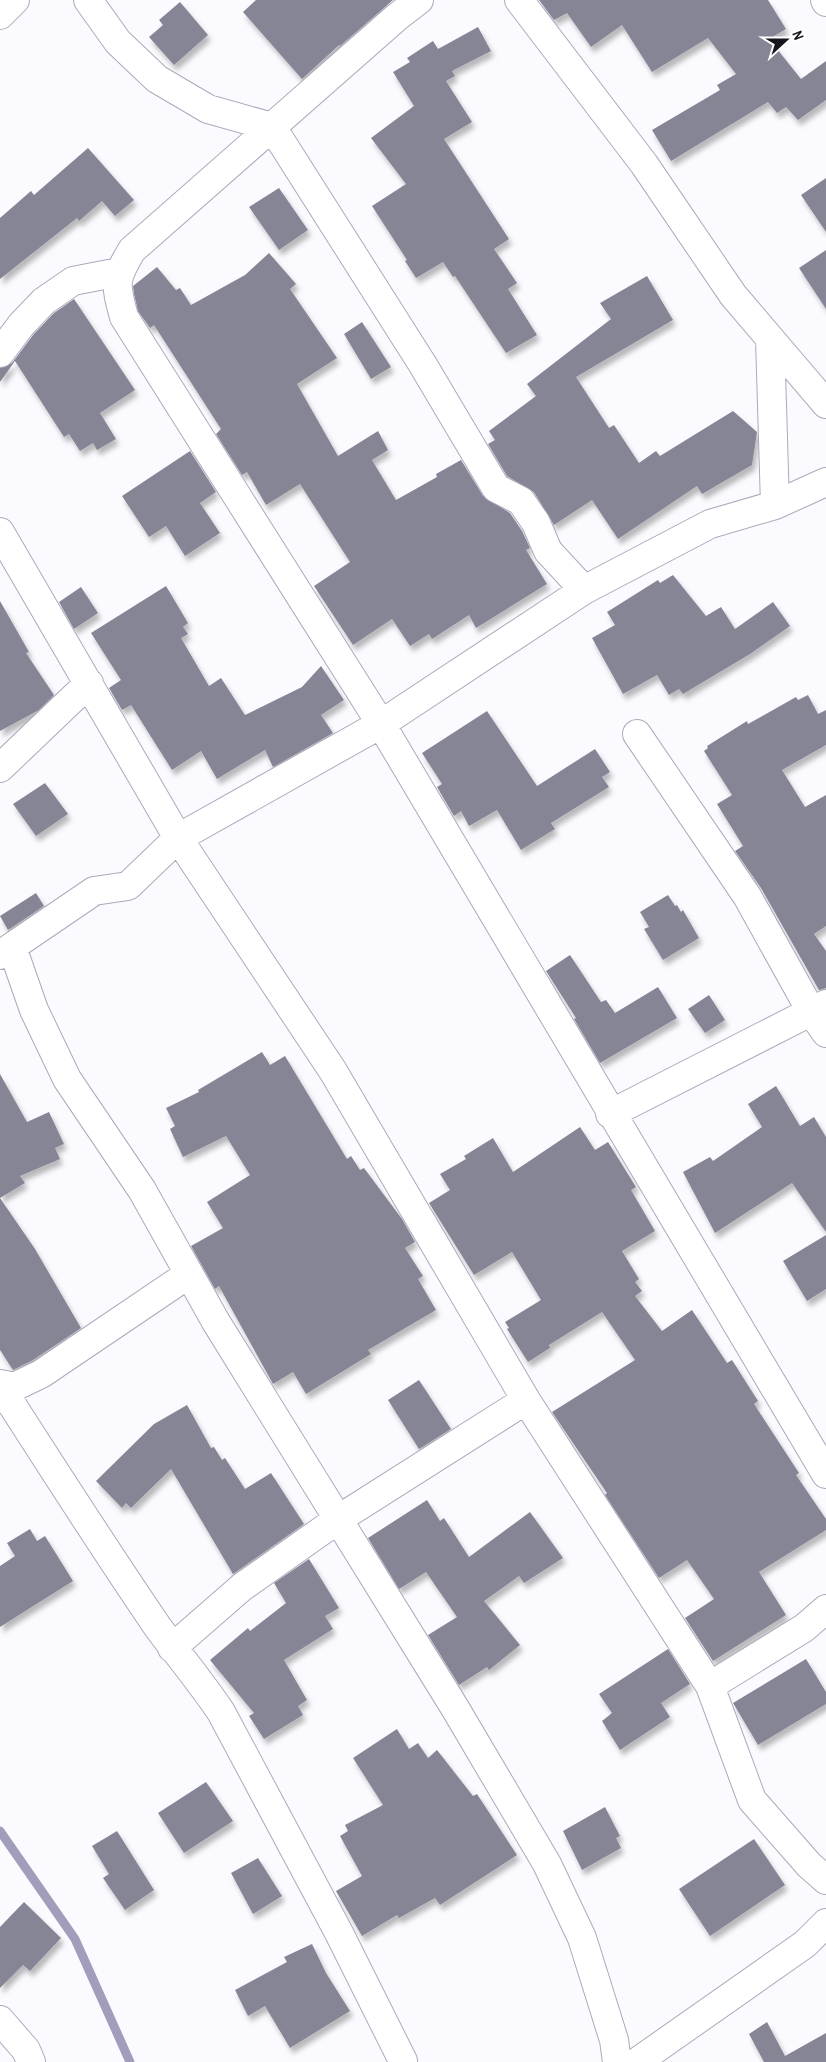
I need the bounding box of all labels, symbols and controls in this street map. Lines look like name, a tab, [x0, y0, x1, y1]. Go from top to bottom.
north arrow	[761, 15, 811, 65]
text: N	[788, 28, 808, 42]

